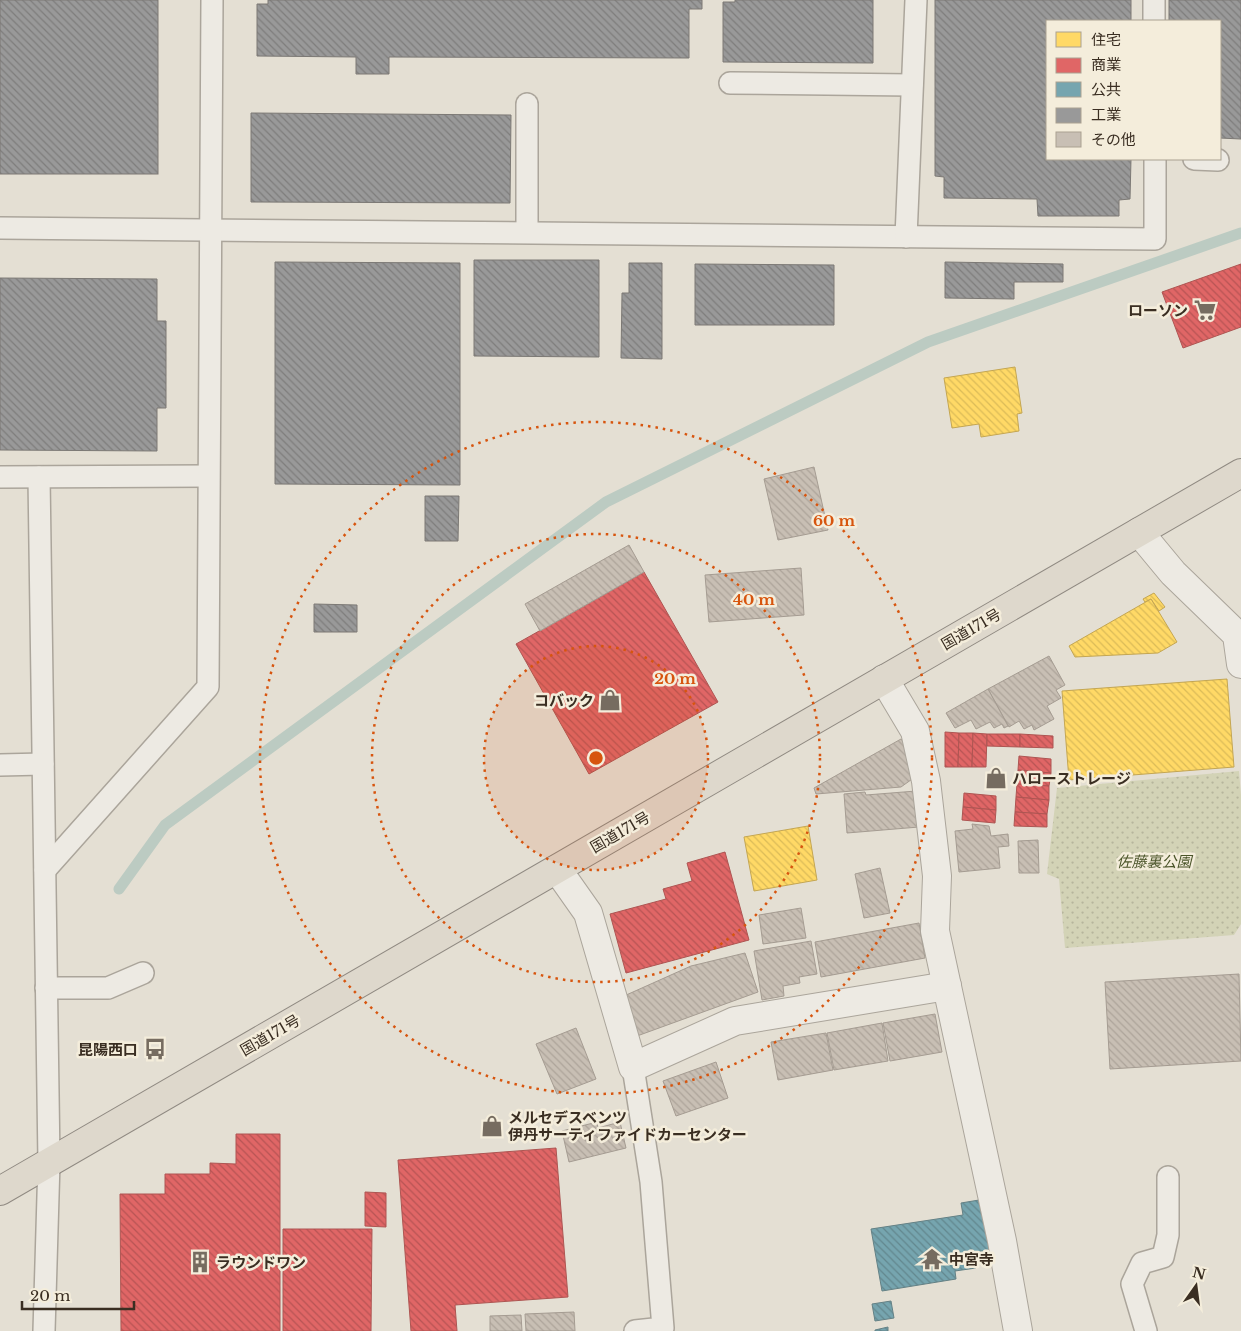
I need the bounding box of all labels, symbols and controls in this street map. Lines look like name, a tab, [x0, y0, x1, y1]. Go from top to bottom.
legend	[1046, 20, 1221, 160]
text: 住宅	[1091, 30, 1121, 49]
text: 商業	[1091, 55, 1121, 74]
text: 公共	[1091, 80, 1121, 99]
text: 工業	[1091, 105, 1121, 124]
text: その他	[1091, 130, 1136, 149]
supermarket icon: ローソン	[1192, 297, 1218, 323]
place label: ローソン	[1128, 301, 1188, 320]
text: 60 m	[813, 511, 855, 530]
text: 40 m	[733, 590, 775, 609]
street label: 国道171号	[938, 604, 1004, 654]
text: 20 m	[654, 669, 696, 688]
shop icon: コバック	[597, 687, 623, 713]
place label: コバック	[534, 691, 594, 710]
centre of rings	[587, 749, 605, 767]
shop icon: ハローストレージ	[983, 765, 1009, 791]
place label: ハローストレージ	[1012, 769, 1131, 788]
street label: 国道171号	[587, 807, 653, 857]
park label: 佐藤裏公園	[1116, 852, 1193, 871]
street label: 国道171号	[237, 1010, 303, 1060]
bus stop icon: 昆陽西口	[142, 1036, 168, 1062]
place label: 昆陽西口	[78, 1040, 138, 1059]
place label: メルセデスベンツ 伊丹サーティファイドカーセンター	[508, 1108, 747, 1144]
shop icon: メルセデスベンツ 伊丹サーティファイドカーセンター	[479, 1113, 505, 1139]
temple icon: 中宮寺	[919, 1246, 945, 1272]
building icon: ラウンドワン	[187, 1249, 213, 1275]
place label: 中宮寺	[949, 1250, 994, 1269]
place label: ラウンドワン	[216, 1253, 306, 1272]
north arrow	[1171, 1261, 1221, 1311]
text: N	[1191, 1263, 1208, 1284]
scale bar	[22, 1278, 135, 1310]
text: 20 m	[30, 1286, 70, 1305]

